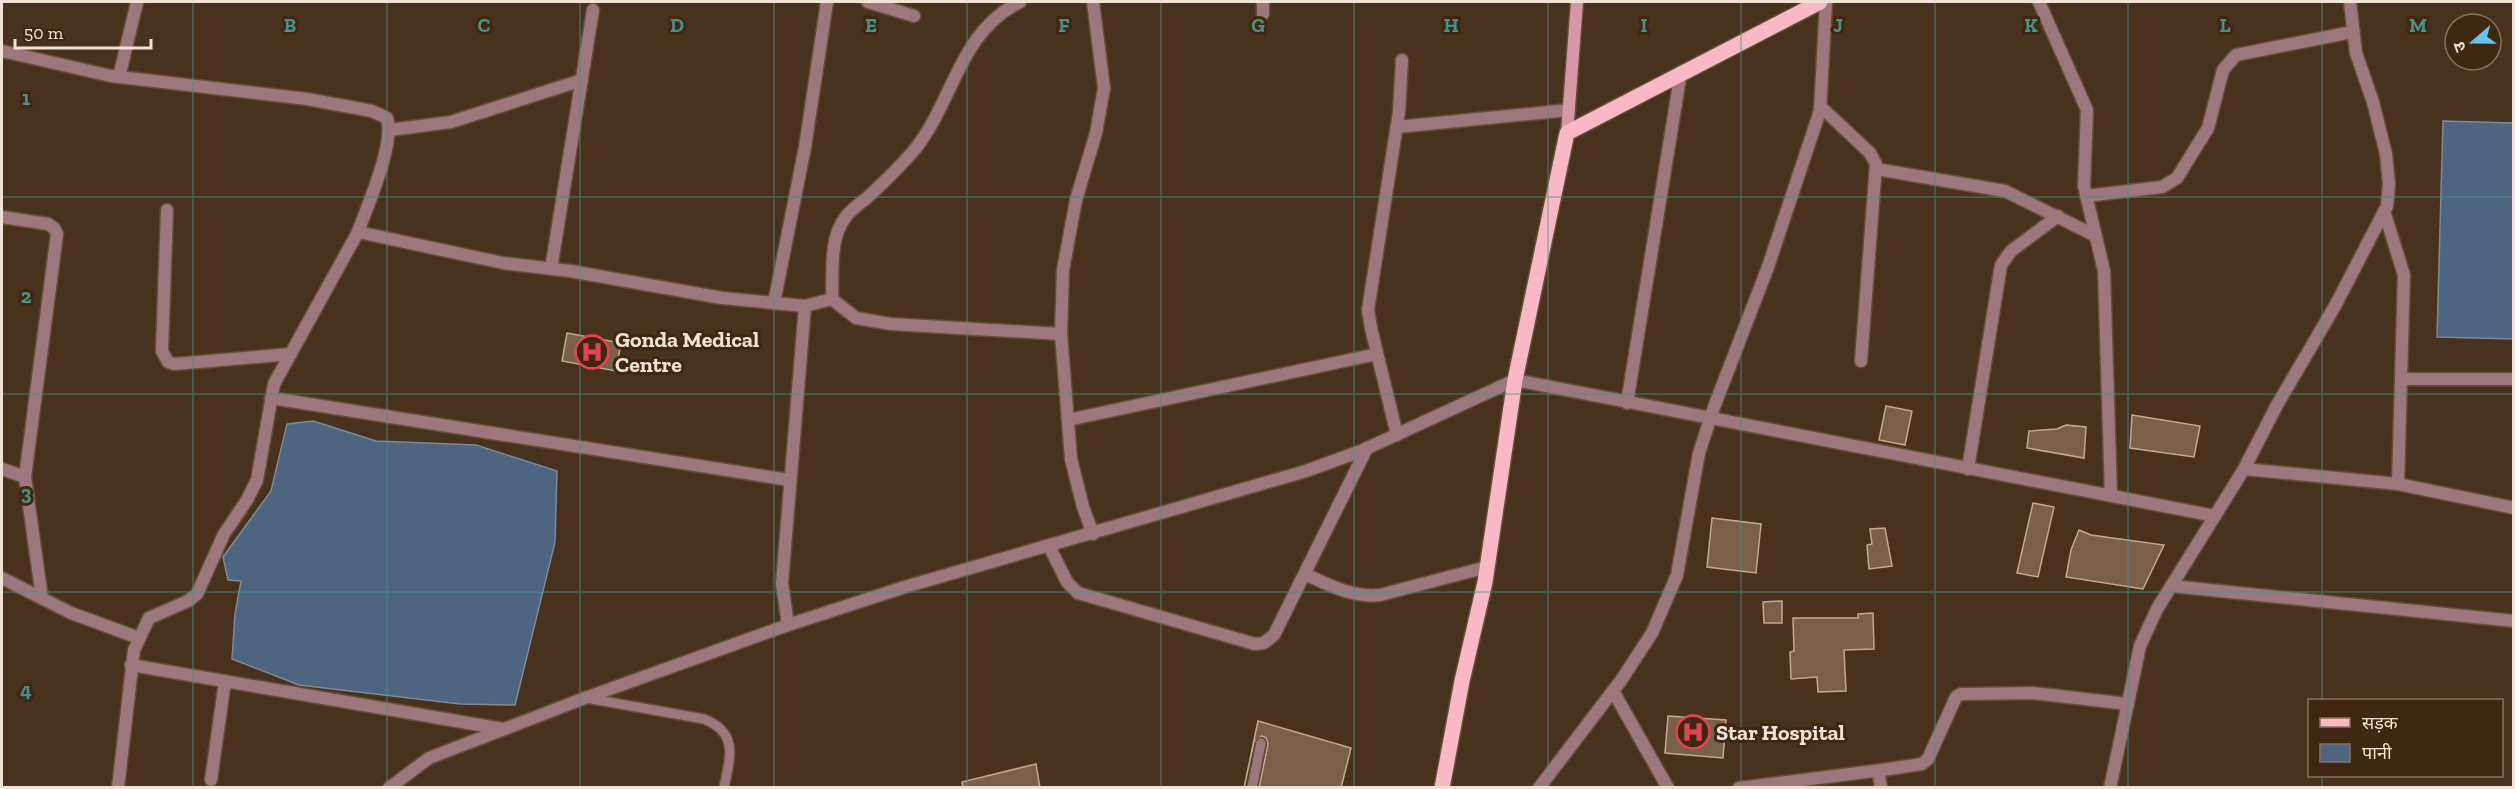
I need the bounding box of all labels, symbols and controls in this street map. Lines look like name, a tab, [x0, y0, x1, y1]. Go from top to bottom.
scale bar	[15, 12, 152, 50]
north arrow	[2443, 12, 2503, 72]
text: B	[284, 13, 296, 37]
text: C	[478, 13, 491, 37]
text: D	[670, 13, 684, 37]
text: E	[865, 13, 877, 37]
text: F	[1058, 13, 1070, 37]
text: G	[1251, 13, 1265, 37]
text: H	[1443, 13, 1459, 37]
text: I	[1640, 13, 1648, 37]
text: J	[1833, 13, 1843, 37]
text: K	[2024, 13, 2038, 37]
text: L	[2219, 13, 2231, 37]
text: M	[2409, 13, 2427, 37]
text: 50 m	[24, 22, 64, 44]
text: उ	[2449, 39, 2470, 55]
text: 1	[22, 86, 30, 110]
text: 2	[21, 284, 32, 308]
place label: Gonda Medical Centre	[615, 326, 759, 378]
hospital icon: Gonda Medical Centre	[574, 334, 610, 370]
text: 3	[21, 481, 32, 505]
text: 4	[20, 678, 32, 702]
legend	[2308, 699, 2503, 777]
text: सड़क	[2362, 712, 2399, 734]
hospital icon: Star Hospital	[1675, 714, 1711, 750]
place label: Star Hospital	[1716, 719, 1845, 746]
text: पानी	[2362, 742, 2392, 764]

